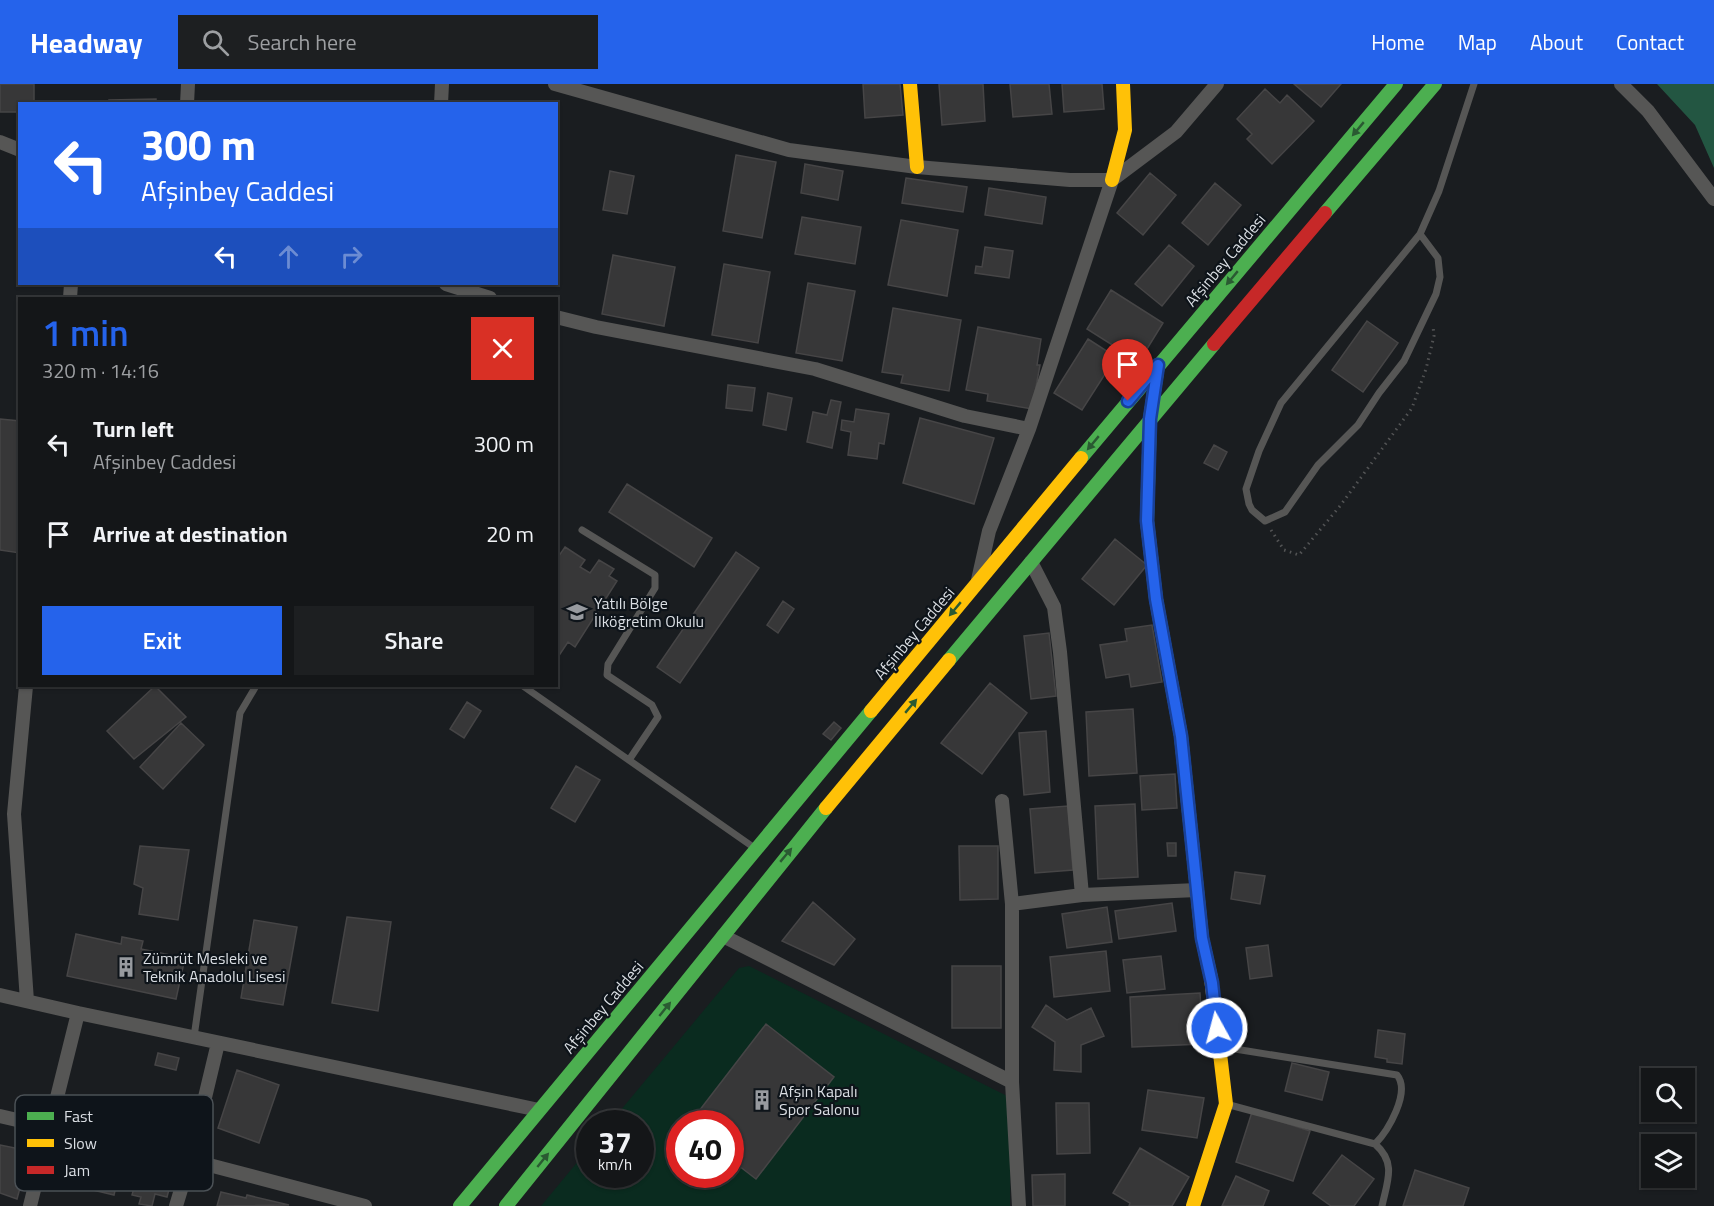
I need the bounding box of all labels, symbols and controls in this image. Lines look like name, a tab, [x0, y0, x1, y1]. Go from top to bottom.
search box	[178, 15, 598, 69]
text: Headway	[30, 21, 142, 64]
text: Search here	[247, 25, 357, 59]
icon: search	[199, 26, 232, 59]
text: Home	[1371, 26, 1425, 58]
text: Map	[1458, 26, 1497, 58]
text: About	[1530, 26, 1583, 58]
text: Contact	[1616, 26, 1684, 58]
text: 300 m	[141, 112, 256, 176]
one-way arrow	[1352, 121, 1365, 136]
icon: left	[42, 126, 120, 204]
text: Afşinbey Caddesi	[141, 170, 334, 211]
street label: Afşinbey Caddesi	[1179, 208, 1271, 312]
icon: left	[209, 240, 242, 273]
icon: ahead	[272, 240, 305, 273]
icon: right	[335, 240, 368, 273]
one-way arrow	[1226, 270, 1239, 285]
text: 1 min	[42, 305, 129, 360]
button: close	[471, 317, 534, 380]
pin	[1102, 339, 1153, 401]
icon: arrive	[1111, 348, 1144, 381]
text: 320 m · 14:16	[42, 355, 159, 386]
text: Turn left	[93, 412, 174, 446]
text: 300 m	[474, 427, 534, 461]
icon: left	[42, 428, 75, 461]
one-way arrow	[1087, 435, 1100, 451]
text: Afşinbey Caddesi	[93, 446, 236, 477]
text: Arrive at destination	[93, 517, 288, 551]
text: 20 m	[486, 517, 534, 551]
icon: arrive	[42, 518, 75, 551]
street label: Afşinbey Caddesi	[868, 581, 960, 685]
place label: Yatılı Bölge İlköğretim Okulu	[594, 591, 704, 633]
school or university icon: Yatılı Bölge İlköğretim Okulu	[565, 600, 589, 624]
one-way arrow	[949, 601, 962, 617]
button: Exit	[42, 606, 282, 675]
button: Share	[294, 606, 534, 675]
one-way arrow	[904, 699, 917, 714]
one-way arrow	[779, 848, 792, 863]
place label: Zümrüt Mesleki ve Teknik Anadolu Lisesi	[143, 946, 285, 988]
building icon: Zümrüt Mesleki ve Teknik Anadolu Lisesi	[114, 955, 138, 979]
street label: Afşinbey Caddesi	[557, 955, 649, 1059]
position arrow	[1185, 996, 1249, 1060]
one-way arrow	[658, 1001, 671, 1016]
map controls	[1641, 1068, 1695, 1188]
button: search	[1641, 1068, 1695, 1122]
place label: Afşin Kapalı Spor Salonu	[779, 1079, 860, 1121]
building icon: Afşin Kapalı Spor Salonu	[750, 1088, 774, 1112]
legend	[15, 1095, 213, 1191]
text: Fast	[64, 1104, 93, 1128]
speed limit sign: 40	[666, 1110, 744, 1188]
text: 37	[598, 1119, 632, 1165]
text: Slow	[64, 1131, 97, 1155]
button: layers	[1641, 1134, 1695, 1188]
one-way arrow	[536, 1153, 548, 1168]
text: km/h	[598, 1153, 632, 1176]
text: Jam	[64, 1158, 90, 1182]

